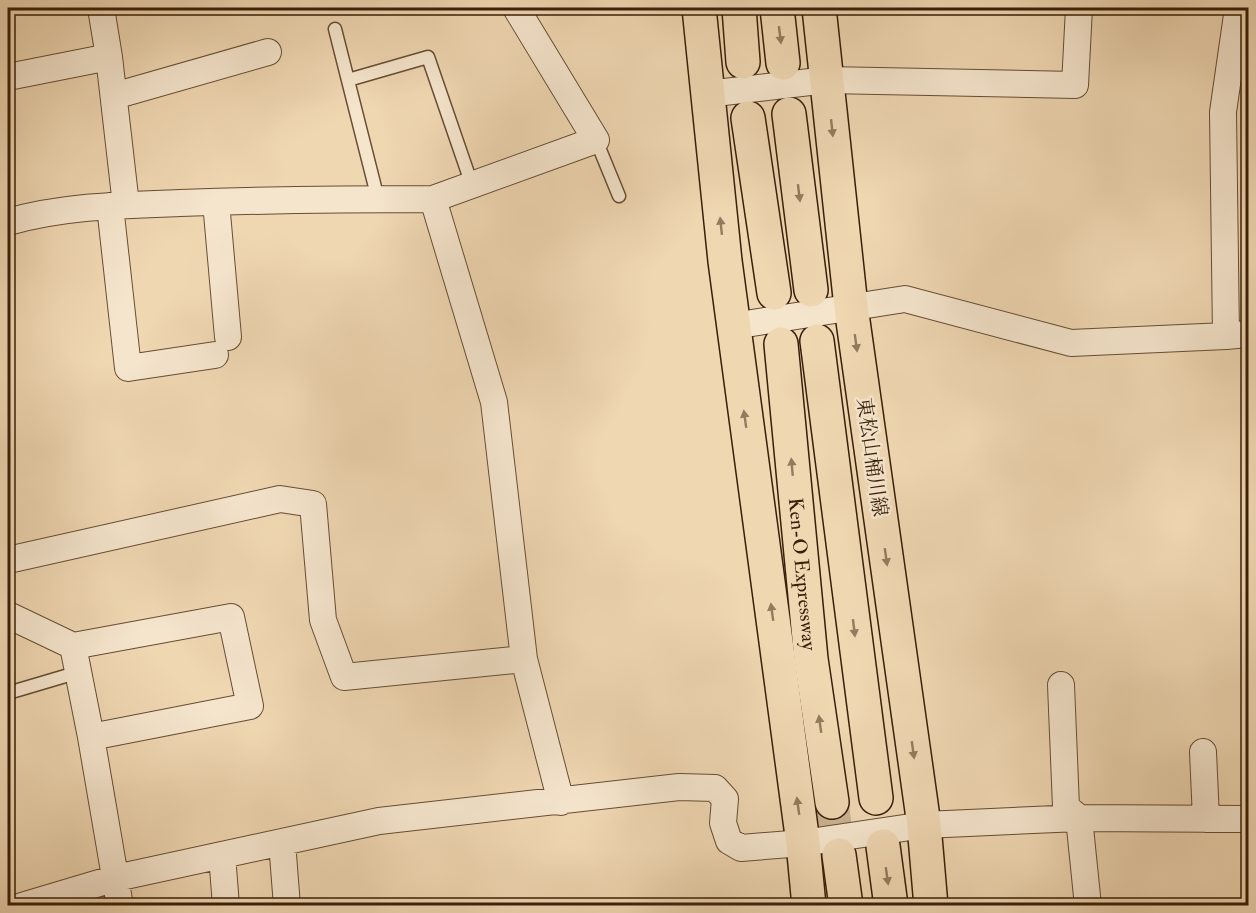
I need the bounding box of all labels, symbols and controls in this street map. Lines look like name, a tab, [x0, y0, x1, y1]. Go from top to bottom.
one-way arrow	[775, 26, 784, 45]
one-way arrow	[827, 119, 837, 138]
one-way arrow	[794, 184, 804, 203]
one-way arrow	[716, 216, 726, 235]
one-way arrow	[852, 334, 861, 353]
street label: 東松山桶川線	[851, 396, 893, 518]
one-way arrow	[741, 410, 750, 429]
one-way arrow	[787, 458, 797, 477]
street label: Ken-O Expressway	[783, 496, 823, 653]
one-way arrow	[882, 547, 891, 566]
one-way arrow	[767, 603, 776, 622]
one-way arrow	[850, 619, 859, 638]
one-way arrow	[816, 714, 825, 733]
one-way arrow	[909, 741, 918, 760]
one-way arrow	[794, 796, 803, 815]
one-way arrow	[882, 867, 891, 886]

